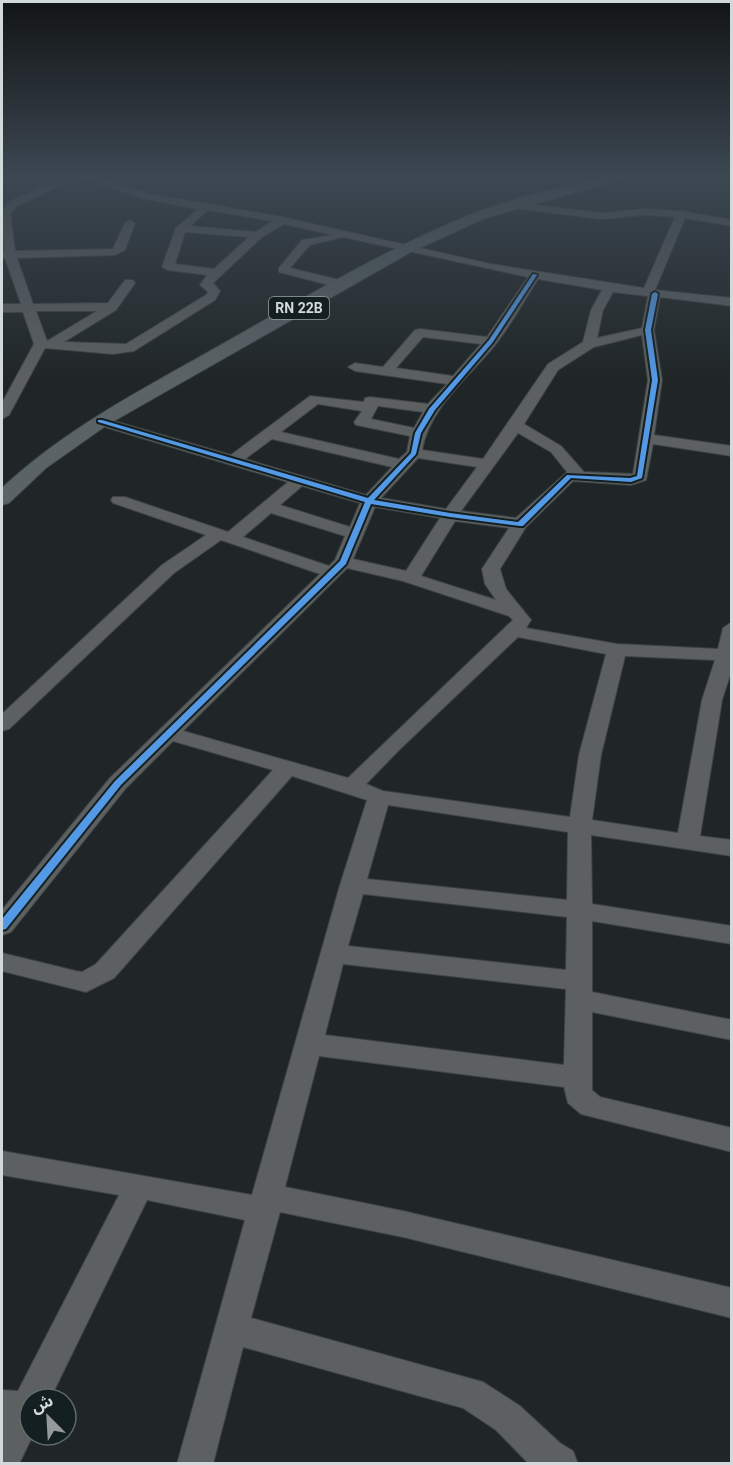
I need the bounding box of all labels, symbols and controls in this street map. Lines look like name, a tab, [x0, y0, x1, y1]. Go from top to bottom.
road number: RN 22B	[269, 297, 329, 319]
north arrow	[18, 1387, 78, 1447]
text: ش	[28, 1391, 56, 1417]

